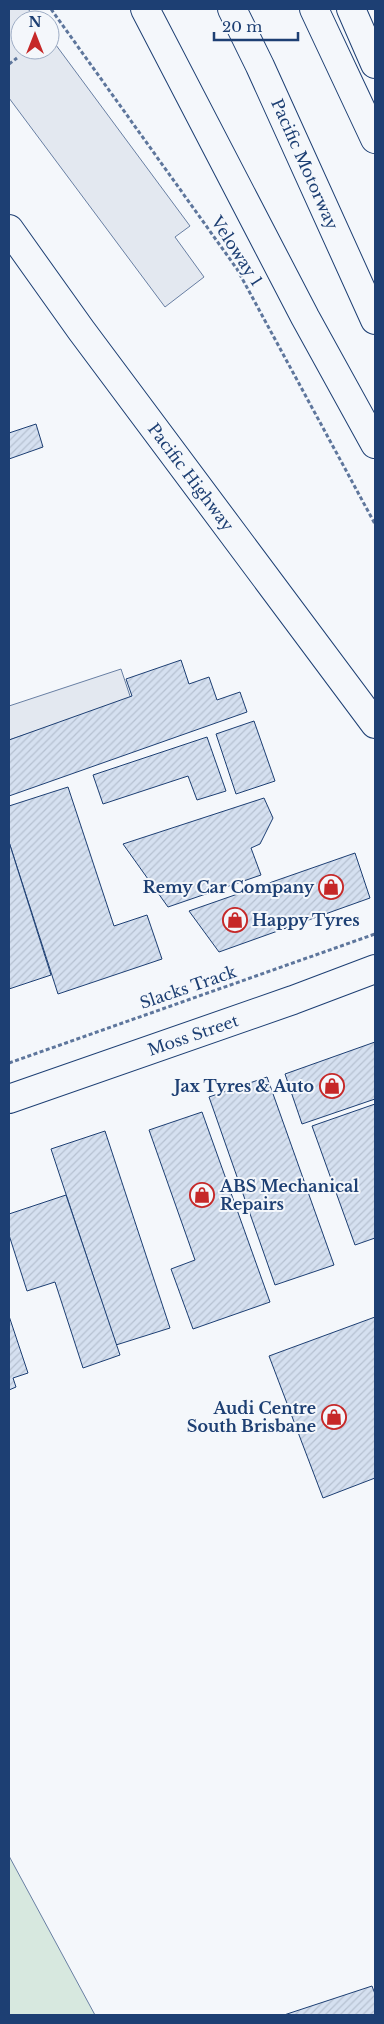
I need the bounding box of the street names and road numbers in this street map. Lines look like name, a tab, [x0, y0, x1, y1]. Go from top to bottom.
street label: Pacific Motorway	[267, 95, 343, 233]
street label: Veloway 1	[207, 212, 267, 290]
street label: Pacific Highway	[144, 419, 239, 536]
street label: Slacks Track	[137, 961, 239, 1013]
street label: Moss Street	[145, 1010, 241, 1060]

